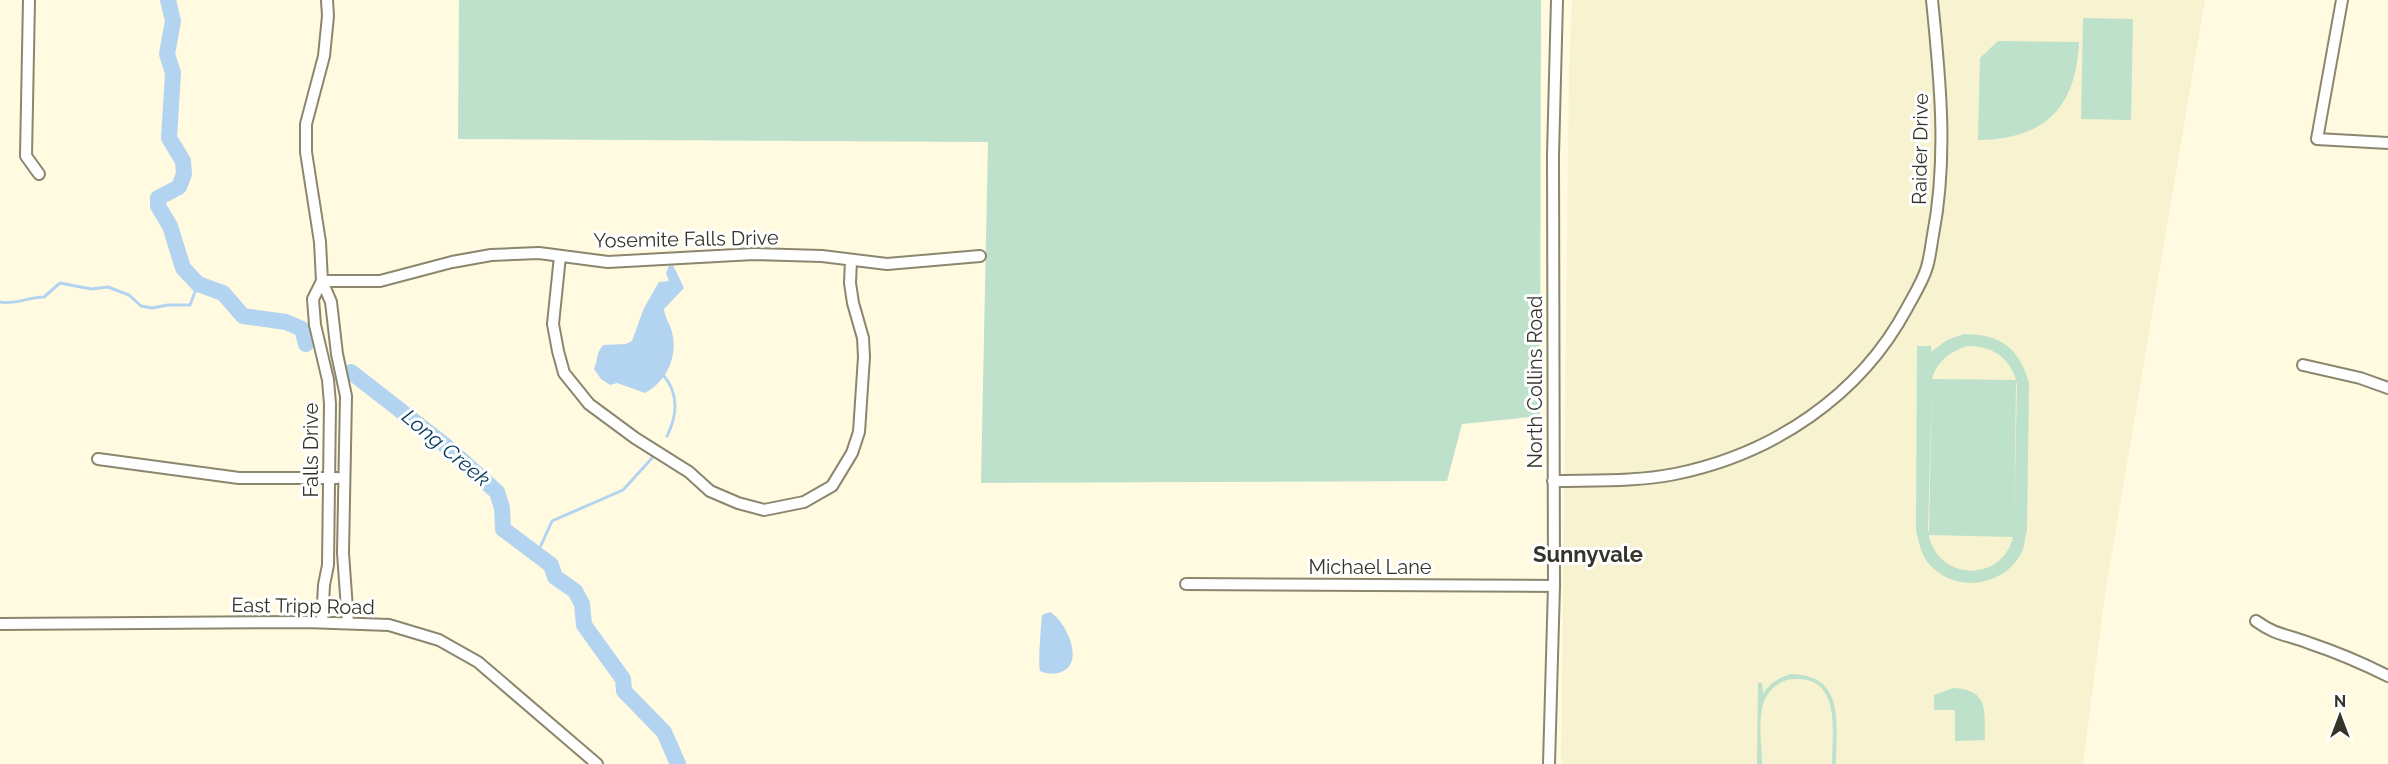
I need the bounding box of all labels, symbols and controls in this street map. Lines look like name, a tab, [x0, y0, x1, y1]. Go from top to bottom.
street label: Raider Drive	[1907, 93, 1933, 205]
street label: Yosemite Falls Drive	[593, 225, 779, 253]
street label: North Collins Road	[1523, 296, 1547, 468]
street label: Falls Drive	[299, 402, 323, 497]
water label: Long Creek	[397, 404, 495, 492]
district label: Sunnyvale	[1533, 541, 1643, 567]
street label: Michael Lane	[1308, 555, 1432, 579]
street label: East Tripp Road	[231, 593, 375, 619]
north arrow	[2310, 686, 2370, 746]
text: N	[2334, 692, 2346, 711]

